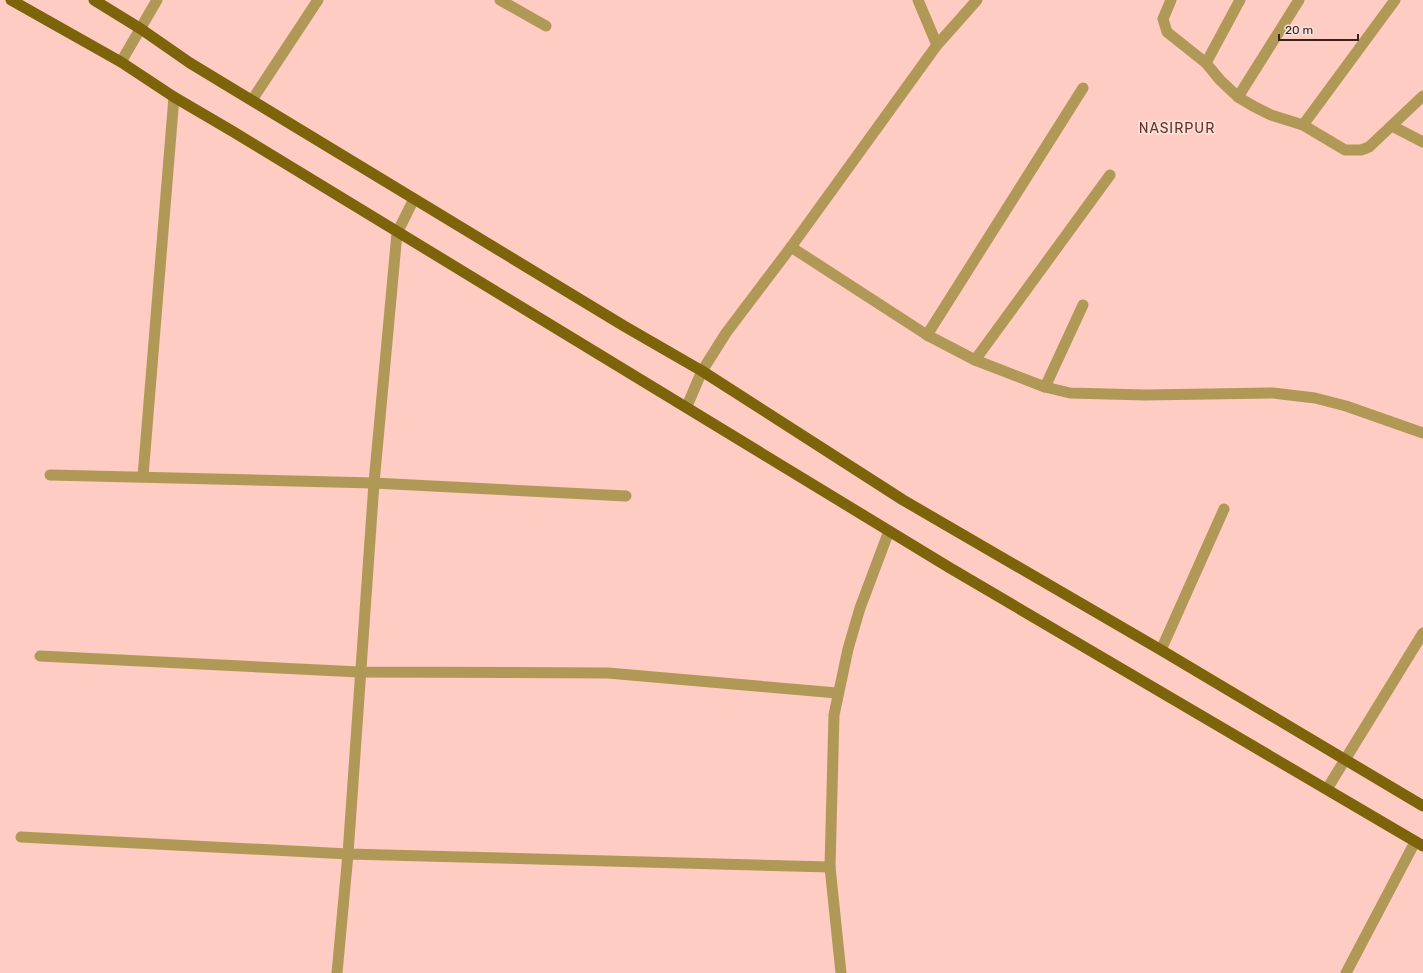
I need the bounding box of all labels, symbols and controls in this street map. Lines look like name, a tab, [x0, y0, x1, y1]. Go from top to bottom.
scale bar	[1279, 16, 1358, 42]
text: 20 m	[1285, 23, 1313, 37]
district label: NASIRPUR	[1139, 120, 1215, 137]

